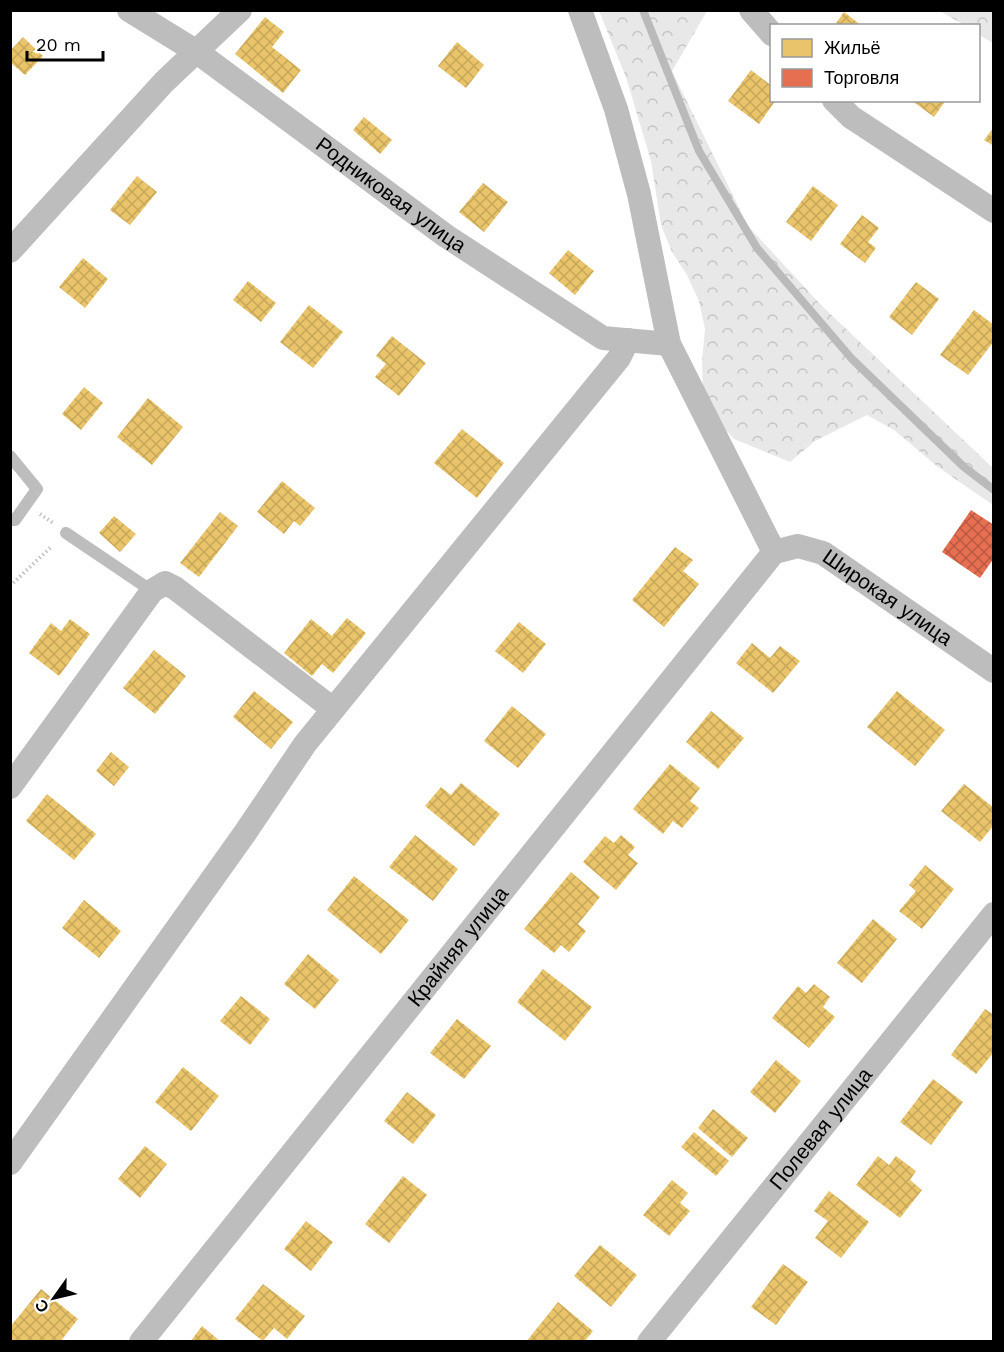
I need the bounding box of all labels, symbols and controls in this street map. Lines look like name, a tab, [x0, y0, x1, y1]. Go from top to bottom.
scale bar	[27, 24, 104, 62]
legend	[770, 24, 980, 102]
text: 20 m	[36, 34, 81, 55]
text: Жильё	[824, 37, 881, 58]
text: Торговля	[824, 67, 899, 88]
street label: Родниковая улица	[311, 131, 471, 258]
street label: Широкая улица	[818, 544, 958, 651]
street label: Крайняя улица	[402, 881, 513, 1011]
street label: Полевая улица	[764, 1062, 877, 1194]
north arrow	[24, 1268, 84, 1328]
text: С	[31, 1296, 53, 1316]

